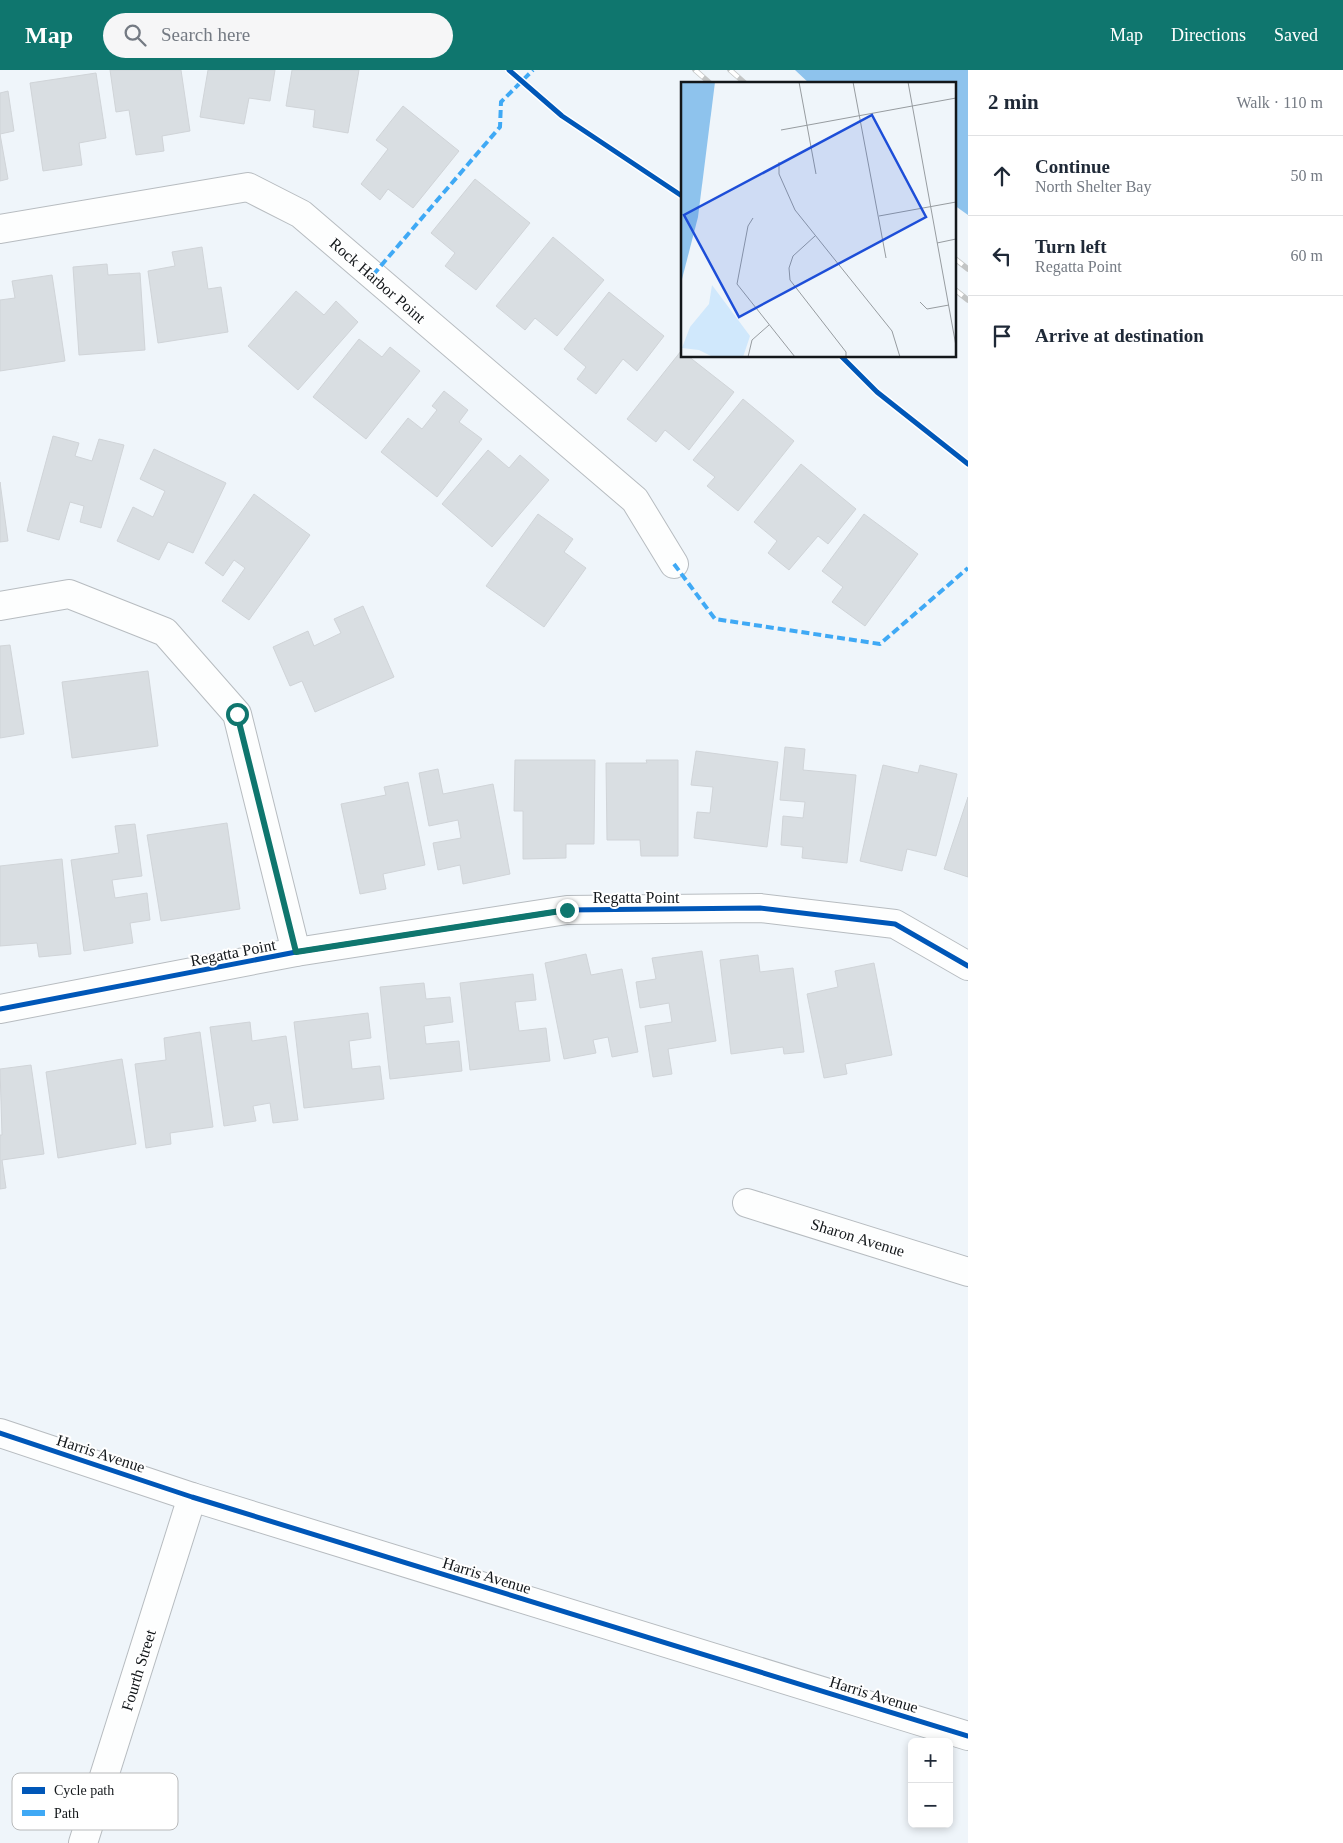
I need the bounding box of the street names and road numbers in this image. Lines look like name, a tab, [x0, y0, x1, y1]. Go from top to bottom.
street label: Rock Harbor Point	[326, 234, 429, 327]
street label: Regatta Point	[593, 889, 680, 907]
street label: Regatta Point	[189, 936, 278, 970]
street label: Sharon Avenue	[809, 1215, 907, 1260]
street label: Harris Avenue	[55, 1431, 147, 1476]
street label: Harris Avenue	[441, 1554, 533, 1597]
street label: Fourth Street	[118, 1627, 159, 1713]
street label: Harris Avenue	[828, 1673, 920, 1716]

